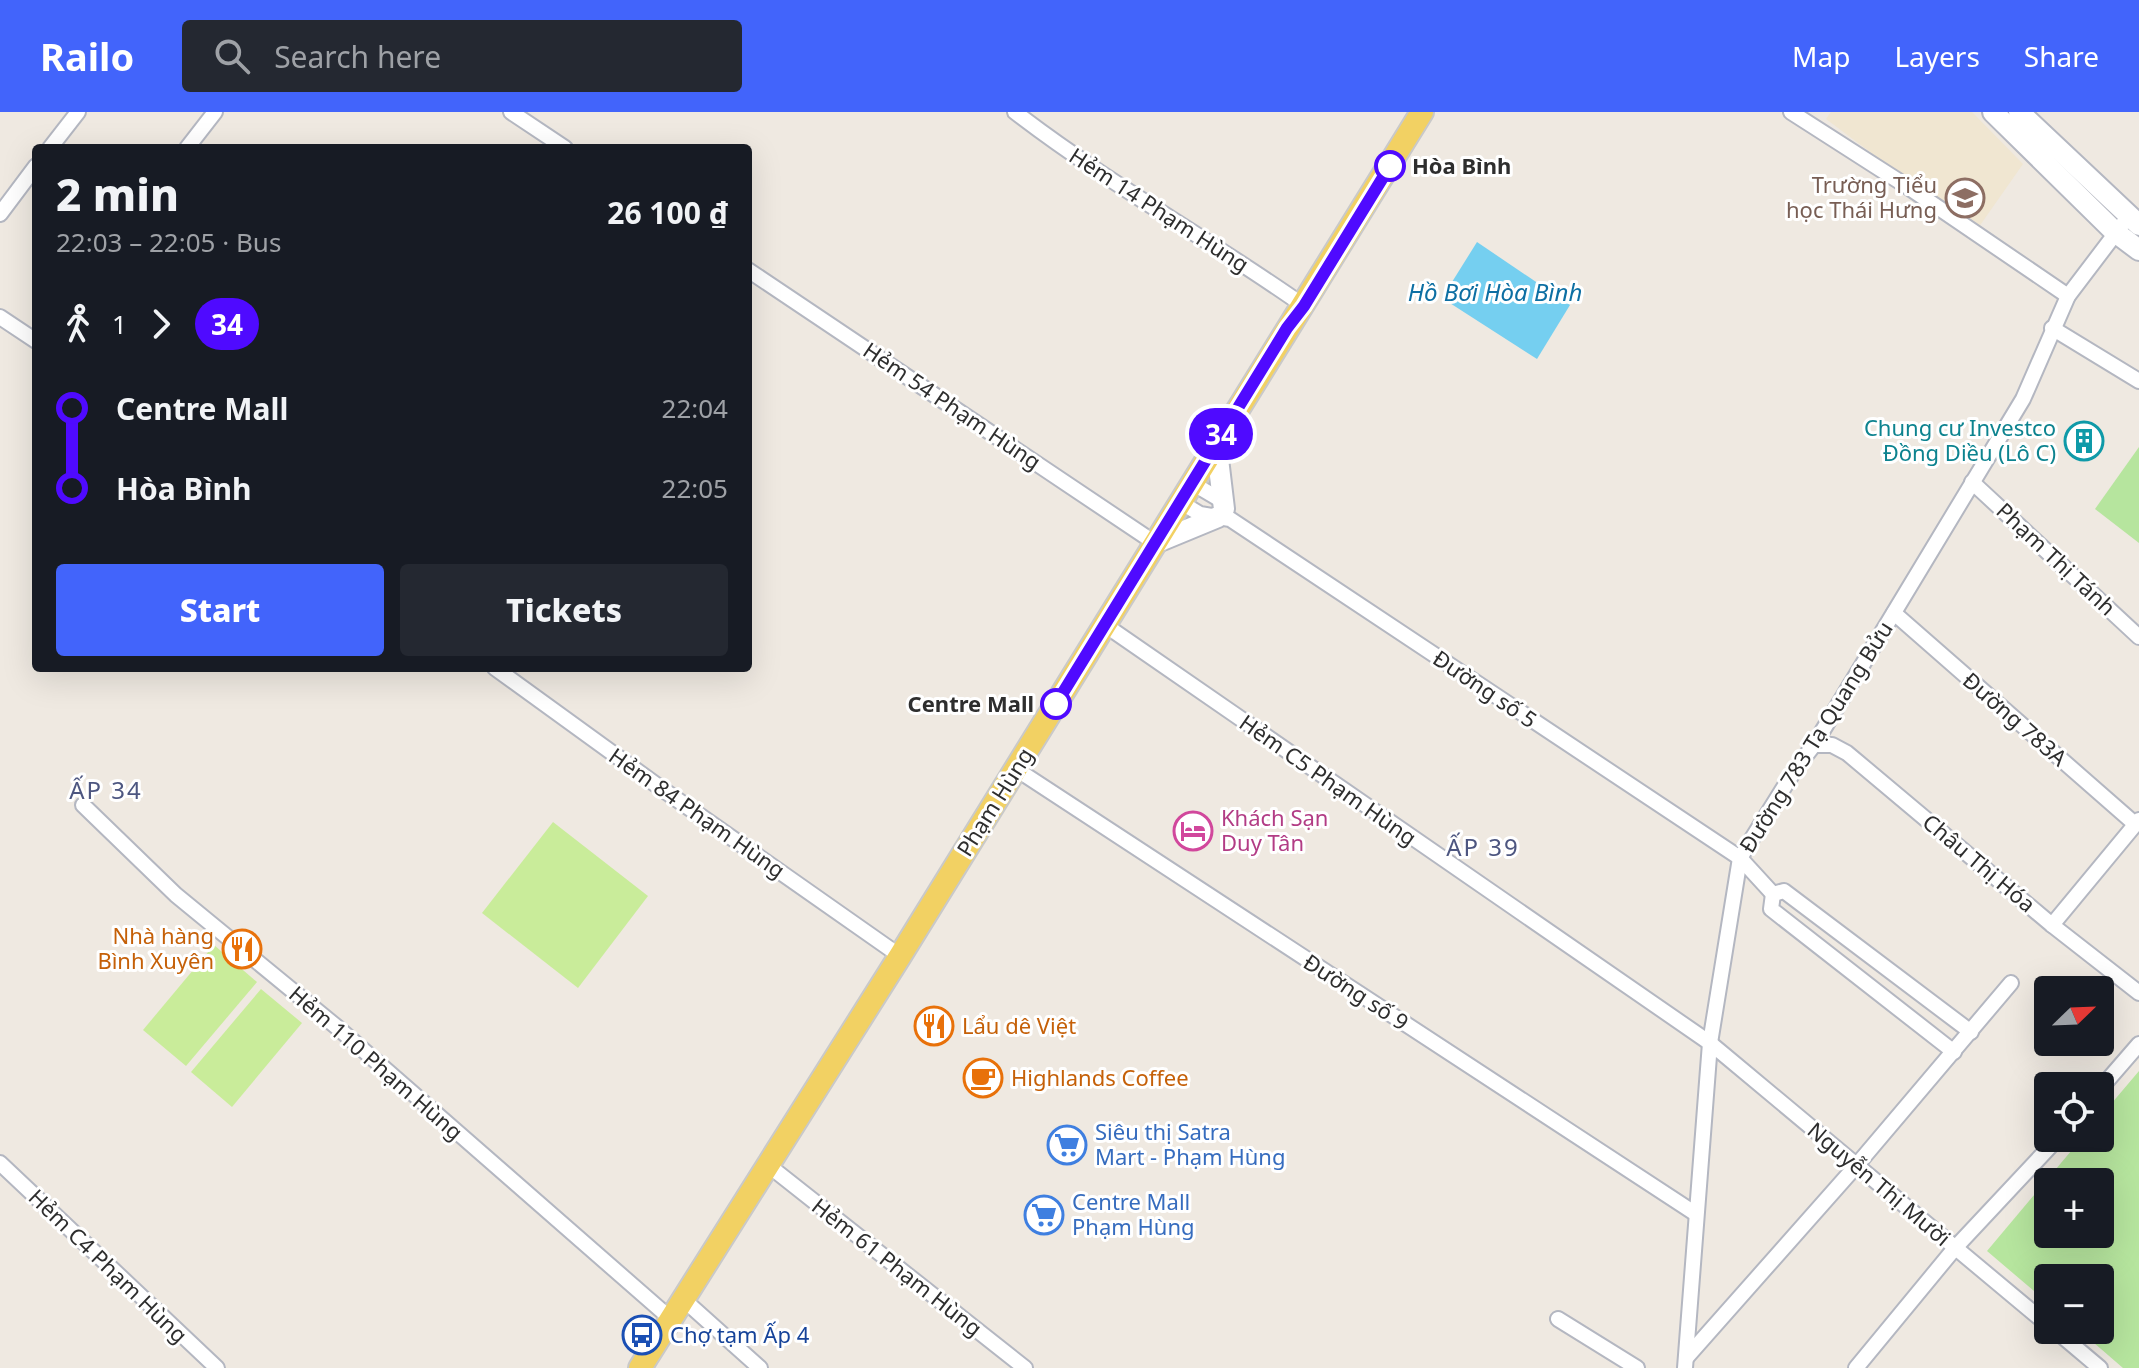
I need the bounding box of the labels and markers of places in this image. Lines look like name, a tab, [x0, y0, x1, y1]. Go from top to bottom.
place label: Hòa Bình	[1412, 150, 1511, 180]
marker: Hòa Bình	[1375, 151, 1405, 181]
place label: Trường Tiểu học Thái Hưng	[1786, 169, 1937, 224]
school or university icon: Trường Tiểu học Thái Hưng	[1944, 177, 1986, 219]
place label: Chung cư Investco Đồng Diều (Lô C)	[1864, 412, 2056, 467]
building icon: Chung cư Investco Đồng Diều (Lô C)	[2063, 420, 2105, 462]
place label: Centre Mall	[908, 688, 1034, 718]
marker: Centre Mall	[1041, 689, 1071, 719]
place label: Khách Sạn Duy Tân	[1221, 802, 1328, 857]
hotel icon: Khách Sạn Duy Tân	[1172, 810, 1214, 852]
place label: Nhà hàng Bình Xuyên	[97, 920, 214, 975]
restaurant icon: Nhà hàng Bình Xuyên	[221, 928, 263, 970]
restaurant icon: Lẩu dê Việt	[913, 1005, 955, 1047]
place label: Lẩu dê Việt	[962, 1010, 1076, 1040]
cafe icon: Highlands Coffee	[962, 1057, 1004, 1099]
place label: Highlands Coffee	[1011, 1062, 1189, 1092]
place label: Siêu thị Satra Mart - Phạm Hùng	[1095, 1116, 1285, 1171]
supermarket icon: Siêu thị Satra Mart - Phạm Hùng	[1046, 1124, 1088, 1166]
place label: Centre Mall Phạm Hùng	[1072, 1186, 1195, 1241]
supermarket icon: Centre Mall Phạm Hùng	[1023, 1194, 1065, 1236]
bus stop icon: Chợ tạm Ấp 4	[621, 1314, 663, 1356]
place label: Chợ tạm Ấp 4	[670, 1319, 810, 1349]

